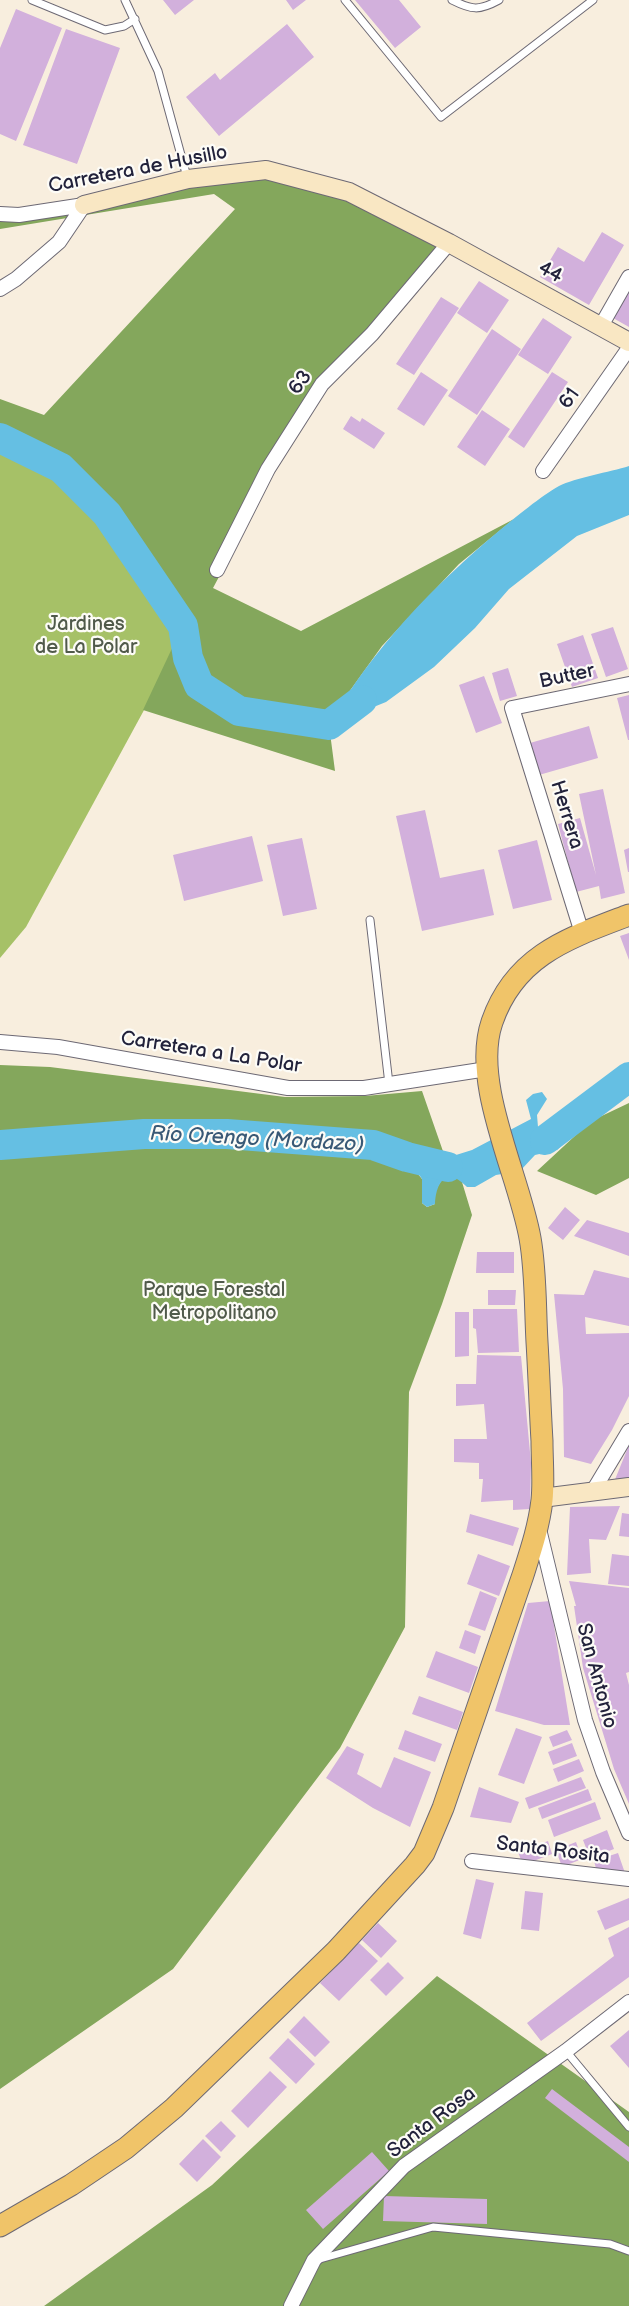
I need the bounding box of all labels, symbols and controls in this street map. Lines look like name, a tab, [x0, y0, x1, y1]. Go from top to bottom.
street label: Carretera de Husillo	[47, 141, 229, 199]
street label: 44	[534, 257, 566, 289]
street label: 63	[284, 366, 318, 400]
street label: 61	[554, 384, 586, 414]
park label: Jardines de La Polar	[35, 613, 137, 660]
street label: Butter	[537, 659, 597, 695]
street label: Herrera	[544, 778, 588, 852]
street label: Carretera a La Polar	[119, 1027, 303, 1079]
water label: Río Orengo (Mordazo)	[149, 1122, 365, 1158]
park label: Parque Forestal Metropolitano	[143, 1279, 285, 1326]
street label: San Antonio	[570, 1621, 622, 1731]
street label: Santa Rosita	[495, 1832, 611, 1870]
street label: Santa Rosa	[383, 2082, 481, 2164]

